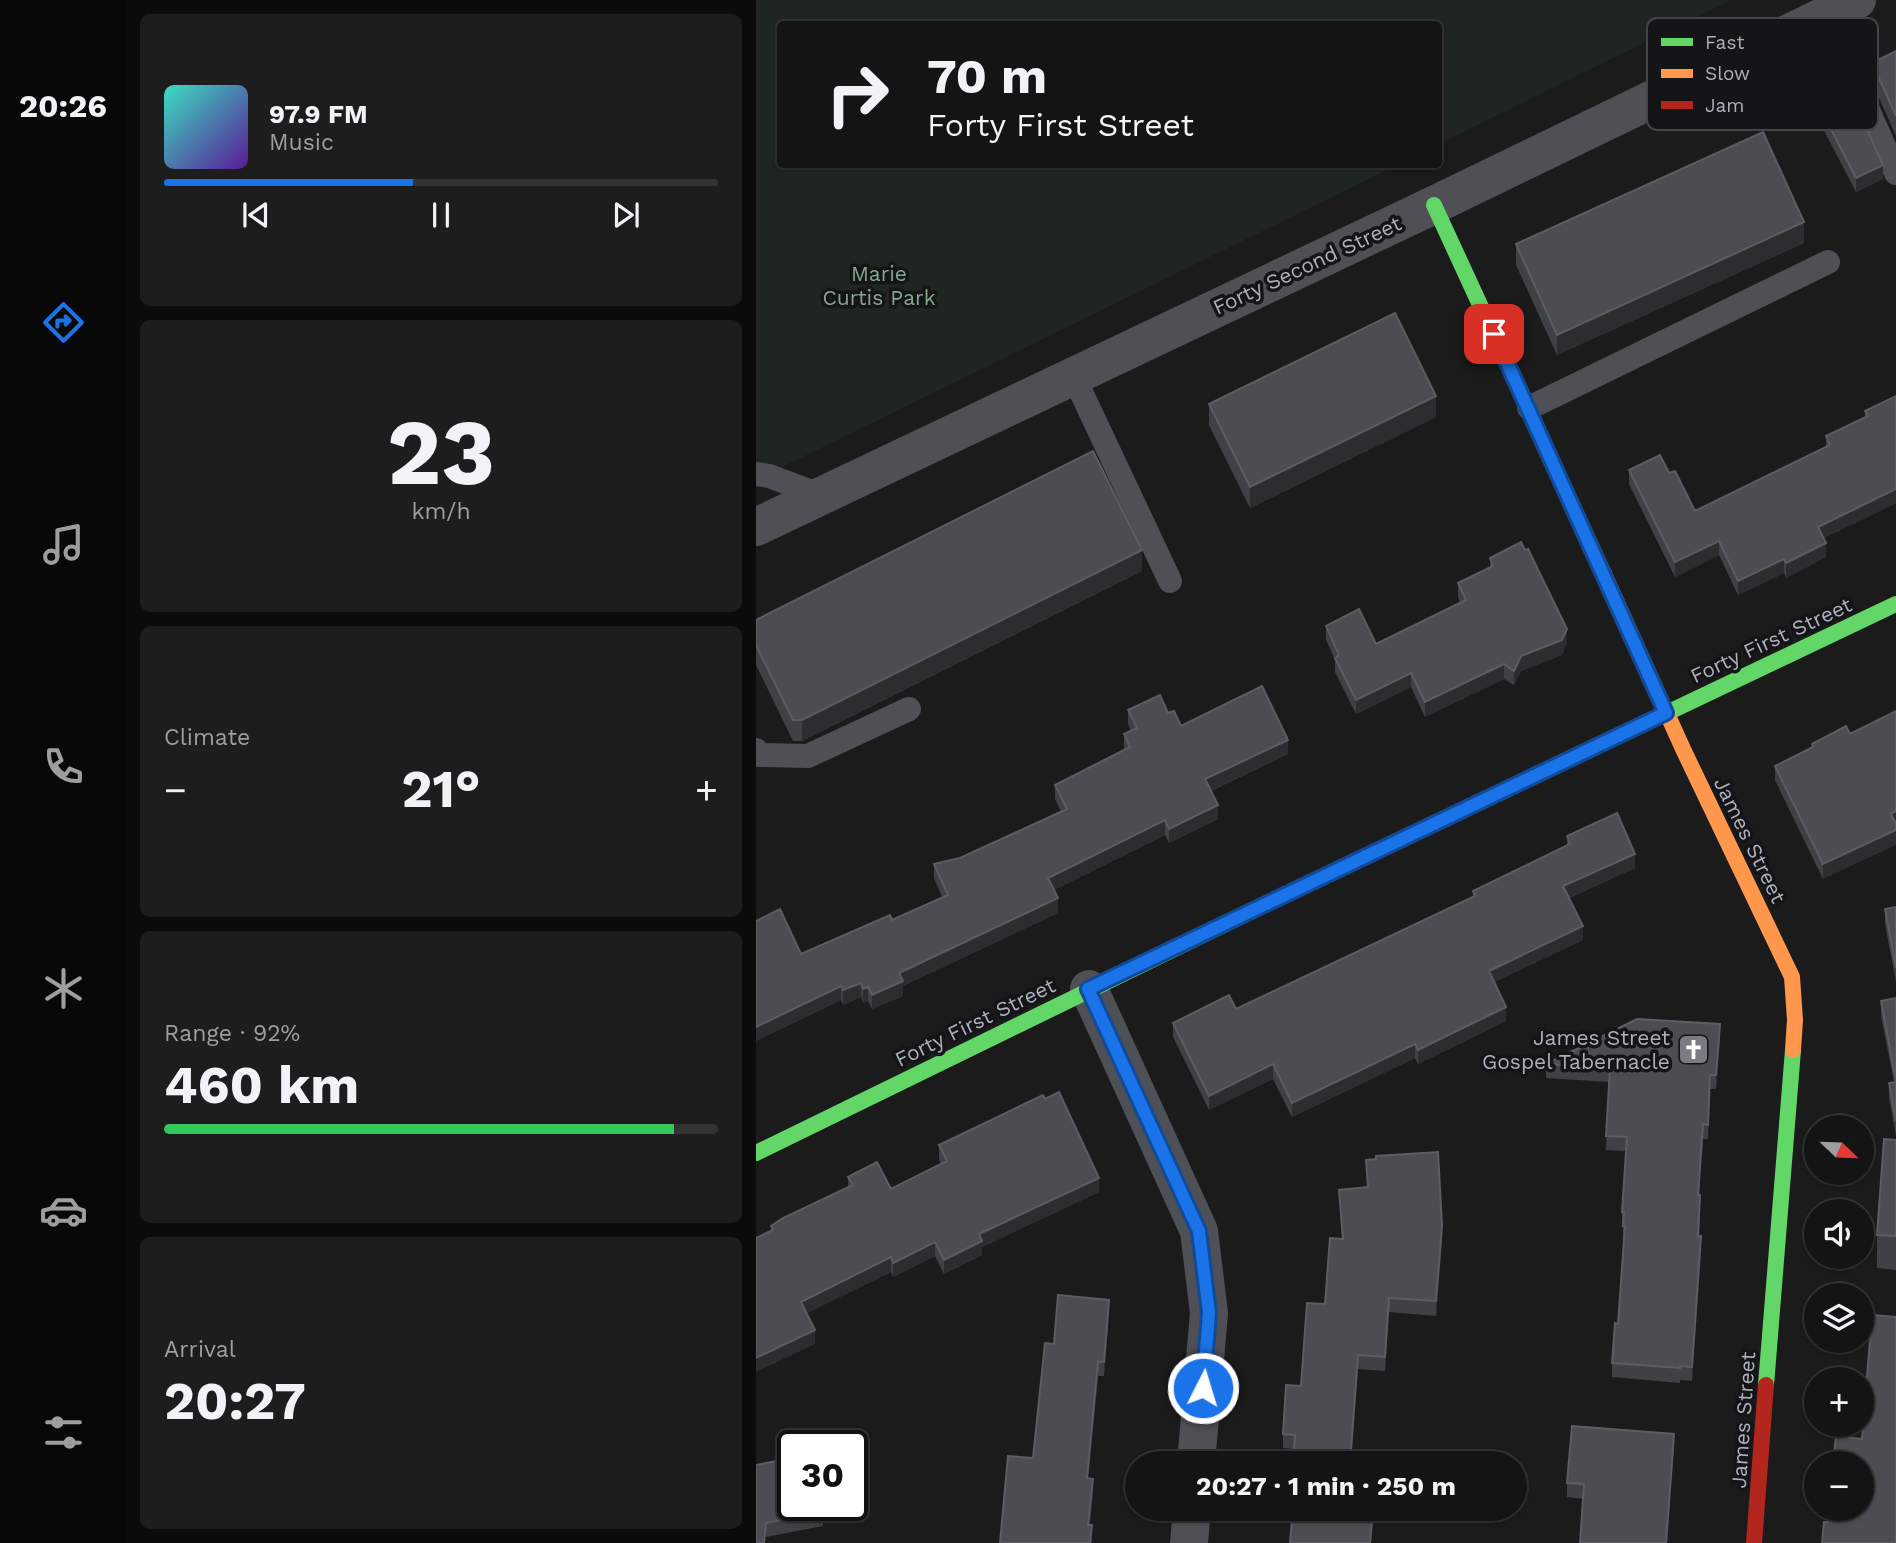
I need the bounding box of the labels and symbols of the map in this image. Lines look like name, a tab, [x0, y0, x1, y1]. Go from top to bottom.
legend	[1647, 18, 1878, 130]
text: Fast	[1705, 31, 1744, 54]
text: Slow	[1705, 62, 1750, 85]
text: Jam	[1705, 94, 1744, 117]
street label: Forty Second Street	[1209, 210, 1405, 320]
park label: Marie Curtis Park	[822, 261, 936, 310]
pin	[1464, 304, 1524, 364]
street label: Forty First Street	[1686, 592, 1856, 688]
street label: James Street	[1709, 773, 1791, 907]
street label: Forty First Street	[891, 972, 1059, 1072]
place label: James Street Gospel Tabernacle	[1482, 1025, 1670, 1074]
church icon: James Street Gospel Tabernacle	[1676, 1032, 1710, 1066]
north arrow	[1804, 1115, 1874, 1185]
position arrow	[1166, 1351, 1240, 1425]
street label: James Street	[1726, 1351, 1760, 1489]
speed limit sign: 30	[777, 1430, 868, 1521]

